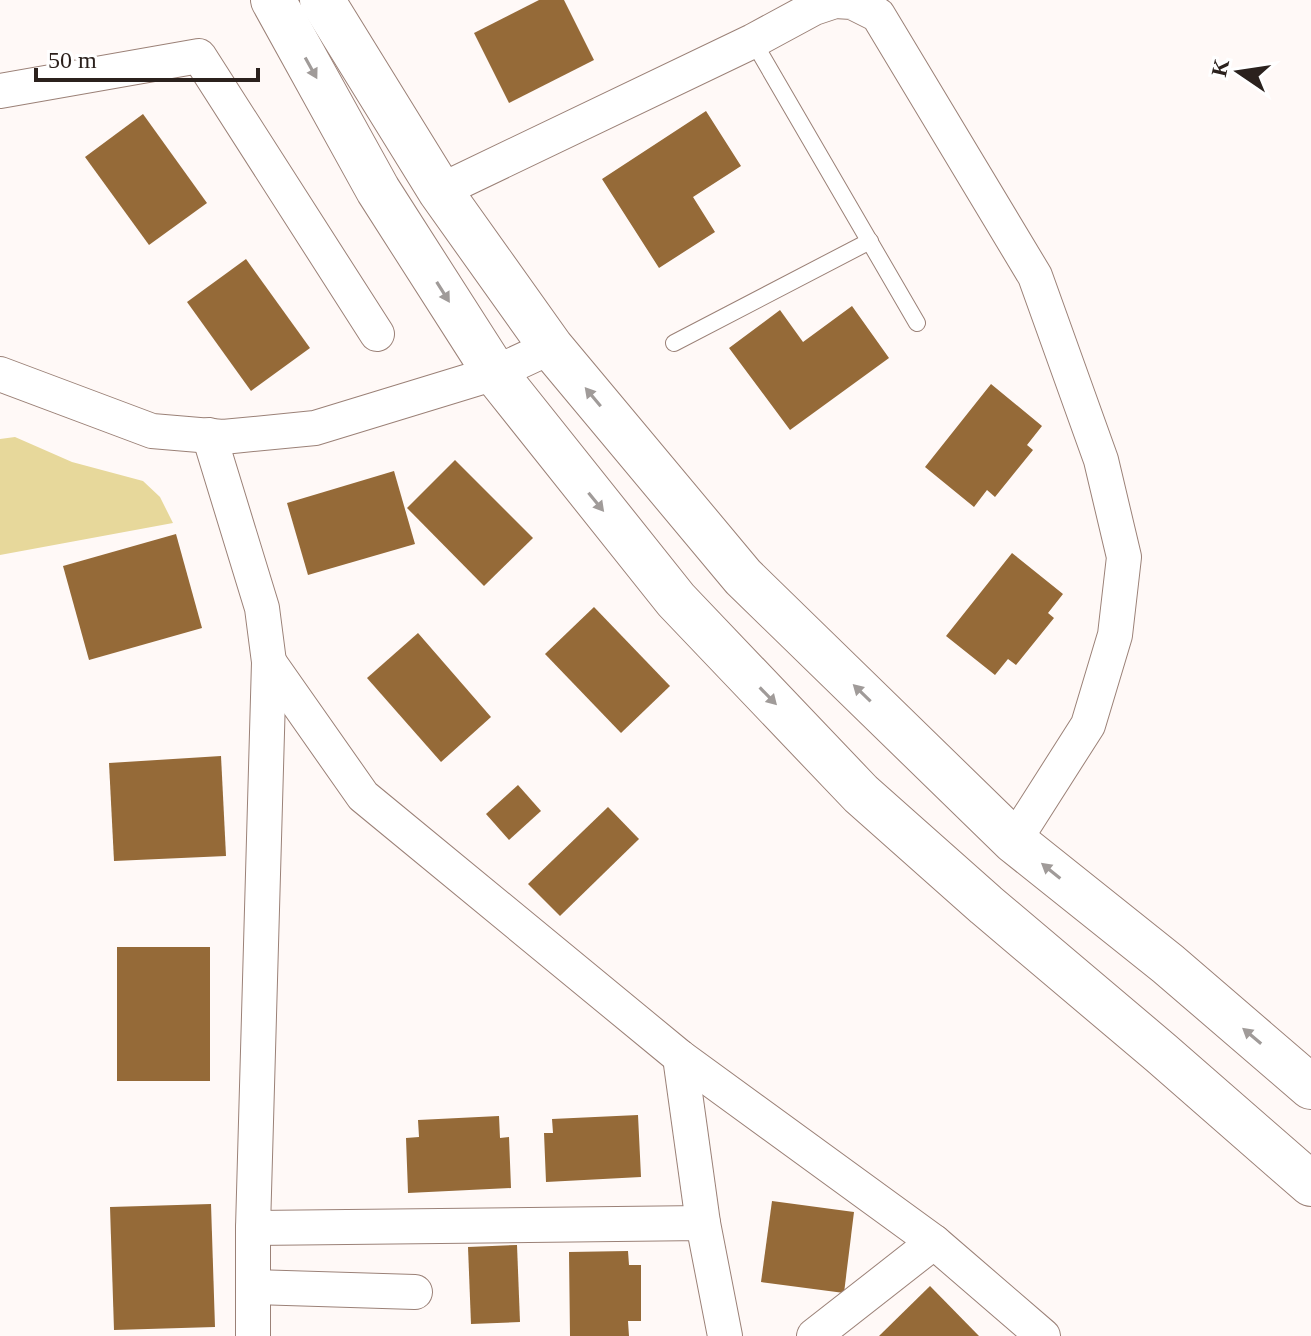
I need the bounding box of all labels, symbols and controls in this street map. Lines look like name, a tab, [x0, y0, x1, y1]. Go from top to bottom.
scale bar	[36, 32, 258, 82]
north arrow	[1199, 32, 1279, 112]
text: 50 m	[48, 47, 97, 73]
text: K	[1206, 56, 1234, 79]
one-way arrow	[304, 57, 318, 80]
one-way arrow	[435, 281, 449, 303]
one-way arrow	[585, 387, 602, 407]
one-way arrow	[587, 492, 604, 512]
one-way arrow	[853, 684, 872, 703]
one-way arrow	[759, 687, 777, 706]
one-way arrow	[1041, 863, 1061, 879]
one-way arrow	[1242, 1028, 1262, 1045]

